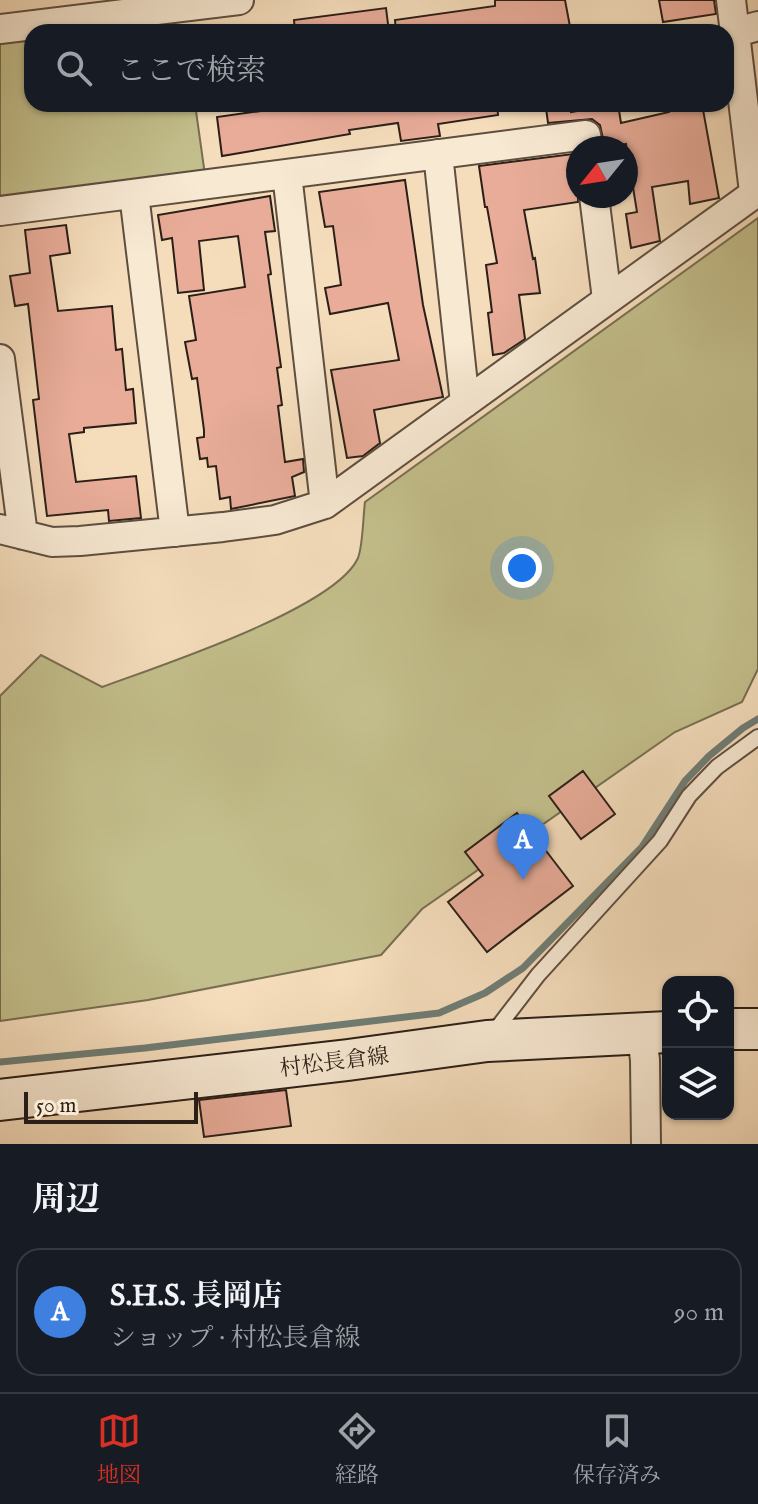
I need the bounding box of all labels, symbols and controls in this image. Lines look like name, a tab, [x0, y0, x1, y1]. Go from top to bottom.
search box	[24, 24, 734, 112]
icon: search	[52, 46, 96, 90]
text: ここで検索	[116, 53, 266, 91]
north arrow	[566, 136, 638, 208]
your location	[502, 548, 542, 588]
pin: A	[497, 814, 549, 880]
map controls	[662, 976, 734, 1120]
button: locate	[662, 976, 734, 1048]
street label: 村松長倉線	[278, 1042, 391, 1084]
button: layers	[662, 1048, 734, 1120]
scale bar	[24, 1088, 198, 1124]
text: 50 m	[36, 1092, 77, 1120]
text: 周辺	[32, 1179, 100, 1222]
text: S.H.S. 長岡店	[110, 1278, 282, 1316]
text: A	[51, 1296, 69, 1329]
text: 90 m	[674, 1296, 724, 1329]
text: ショップ · 村松長倉線	[110, 1322, 361, 1355]
tab: 地図	[97, 1409, 141, 1490]
tab: 経路	[335, 1409, 379, 1490]
tab: 保存済み	[573, 1409, 661, 1490]

